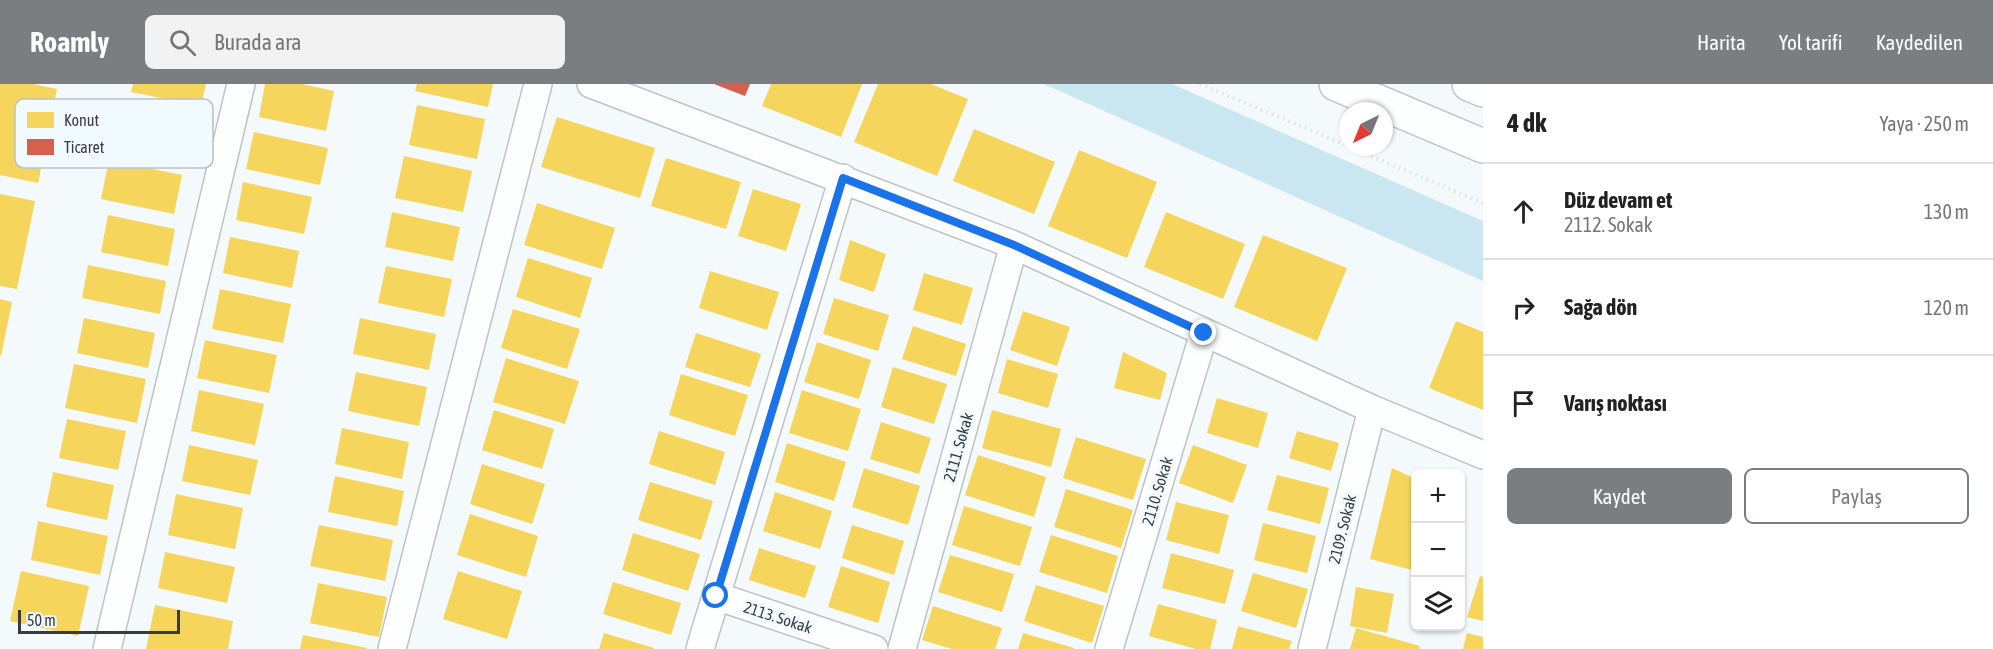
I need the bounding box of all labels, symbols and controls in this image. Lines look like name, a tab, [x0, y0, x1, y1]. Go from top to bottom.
search box	[145, 15, 565, 69]
text: Roamly	[30, 26, 109, 58]
icon: search	[166, 26, 199, 59]
text: Burada ara	[214, 29, 302, 55]
text: Harita	[1697, 30, 1746, 54]
text: Yol tarifi	[1779, 30, 1843, 54]
text: Kaydedilen	[1876, 30, 1963, 54]
legend	[15, 99, 213, 168]
north arrow	[1339, 102, 1393, 156]
text: 4 dk	[1507, 108, 1547, 138]
text: Konut	[64, 111, 100, 129]
text: Yaya · 250 m	[1880, 112, 1969, 135]
text: Ticaret	[64, 138, 105, 156]
text: Düz devam et	[1564, 187, 1672, 213]
icon: ahead	[1507, 195, 1540, 228]
text: 130 m	[1924, 200, 1969, 223]
text: 2112. Sokak	[1564, 213, 1653, 236]
icon: right	[1507, 291, 1540, 324]
text: Sağa dön	[1564, 294, 1637, 320]
text: 120 m	[1924, 296, 1969, 319]
route end	[1190, 319, 1216, 345]
icon: arrive	[1507, 387, 1540, 420]
text: Varış noktası	[1564, 390, 1667, 416]
street label: 2111. Sokak	[940, 410, 976, 484]
street label: 2110. Sokak	[1138, 454, 1176, 528]
button: Kaydet	[1507, 468, 1732, 524]
button: Paylaş	[1744, 468, 1969, 524]
map controls	[1411, 469, 1465, 631]
button: +	[1411, 469, 1465, 523]
street label: 2109. Sokak	[1325, 492, 1359, 566]
button: −	[1411, 523, 1465, 577]
button: layers	[1411, 577, 1465, 631]
route start	[702, 582, 728, 608]
street label: 2113. Sokak	[742, 597, 814, 637]
scale bar	[18, 607, 180, 634]
text: 50 m	[27, 611, 56, 629]

